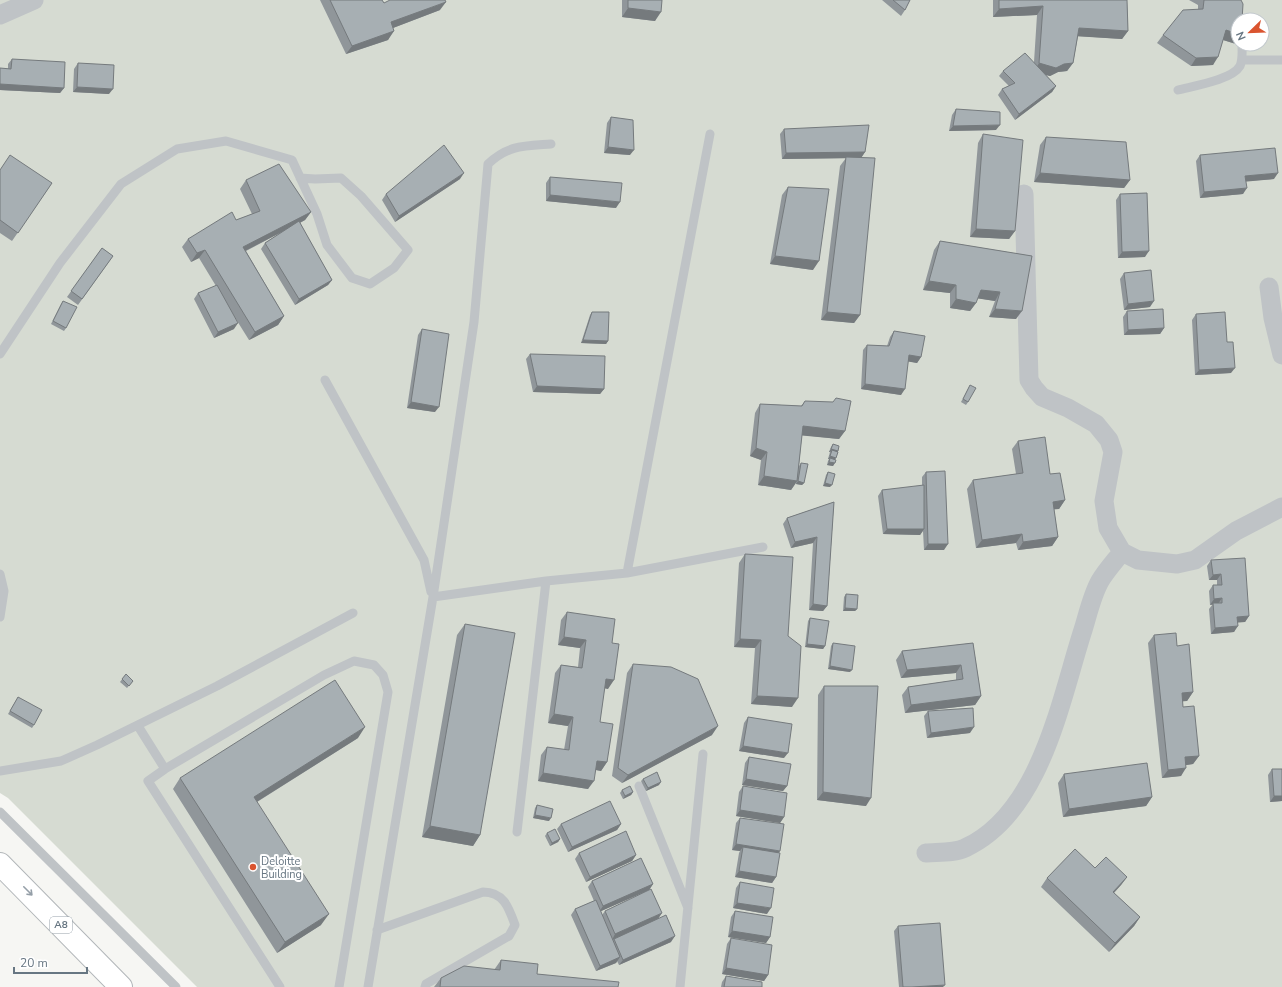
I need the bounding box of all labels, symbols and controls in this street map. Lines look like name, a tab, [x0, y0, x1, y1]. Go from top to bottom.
north arrow	[1230, 12, 1270, 52]
text: N	[1233, 29, 1250, 42]
place label: Deloitte Building	[261, 854, 302, 882]
marker: Deloitte Building	[248, 862, 258, 872]
one-way arrow	[23, 886, 33, 896]
road number: A8	[50, 917, 72, 933]
scale bar	[14, 949, 87, 975]
text: 20 m	[20, 955, 48, 971]

